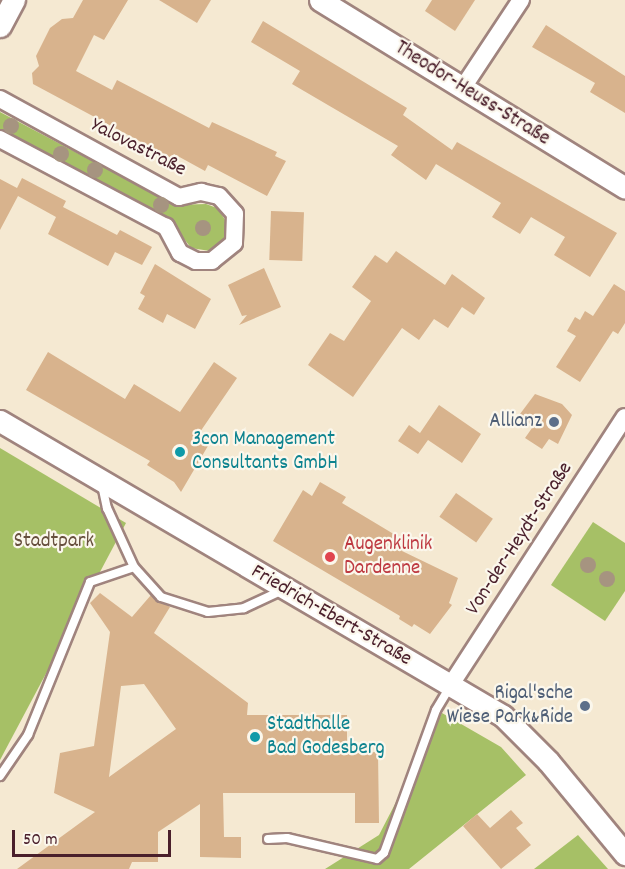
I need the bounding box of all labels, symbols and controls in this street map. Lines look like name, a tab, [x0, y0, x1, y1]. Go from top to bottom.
street label: Theodor-Heuss-Straße	[390, 36, 554, 152]
street label: Yalovastraße	[86, 113, 190, 183]
place label: Allianz	[489, 409, 542, 435]
marker: Allianz	[547, 415, 561, 429]
place label: 3con Management Consultants GmbH	[192, 427, 338, 477]
marker: 3con Management Consultants GmbH	[173, 445, 187, 459]
street label: Von-der-Heydt-Straße	[461, 458, 579, 620]
park label: Stadtpark	[14, 529, 94, 555]
place label: Augenklinik Dardenne	[344, 532, 432, 582]
marker: Augenklinik Dardenne	[321, 548, 339, 566]
street label: Friedrich-Ebert-Straße	[246, 560, 416, 672]
place label: Rigal'sche Wiese Park&Ride	[447, 681, 573, 731]
marker: Rigal'sche Wiese Park&Ride	[578, 699, 592, 713]
place label: Stadthalle Bad Godesberg	[267, 712, 385, 762]
marker: Stadthalle Bad Godesberg	[248, 730, 262, 744]
scale bar	[15, 818, 174, 856]
text: 50 m	[23, 828, 58, 853]

